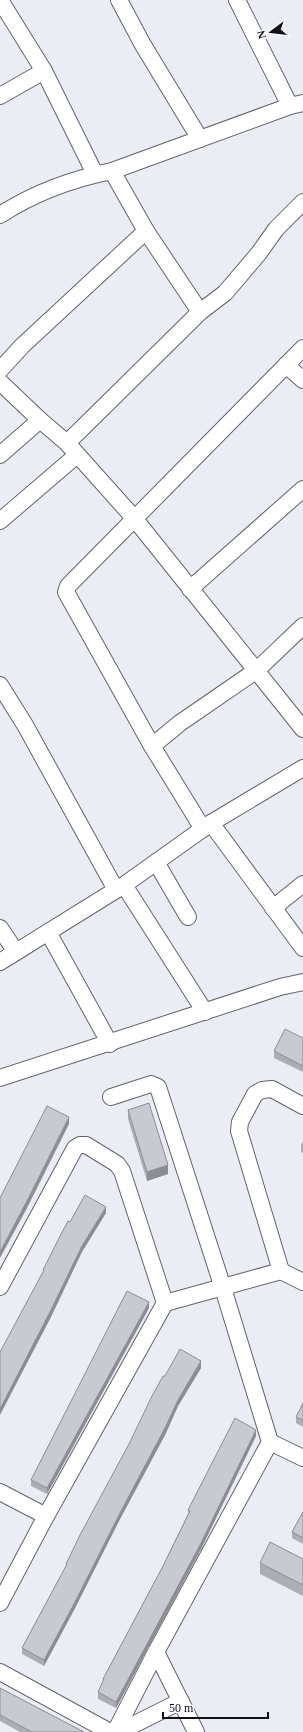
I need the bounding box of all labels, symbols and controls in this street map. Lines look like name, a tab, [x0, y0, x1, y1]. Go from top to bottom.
north arrow	[251, 12, 291, 52]
text: N	[255, 29, 268, 40]
scale bar	[163, 1694, 268, 1720]
text: 50 m	[169, 1701, 194, 1715]

